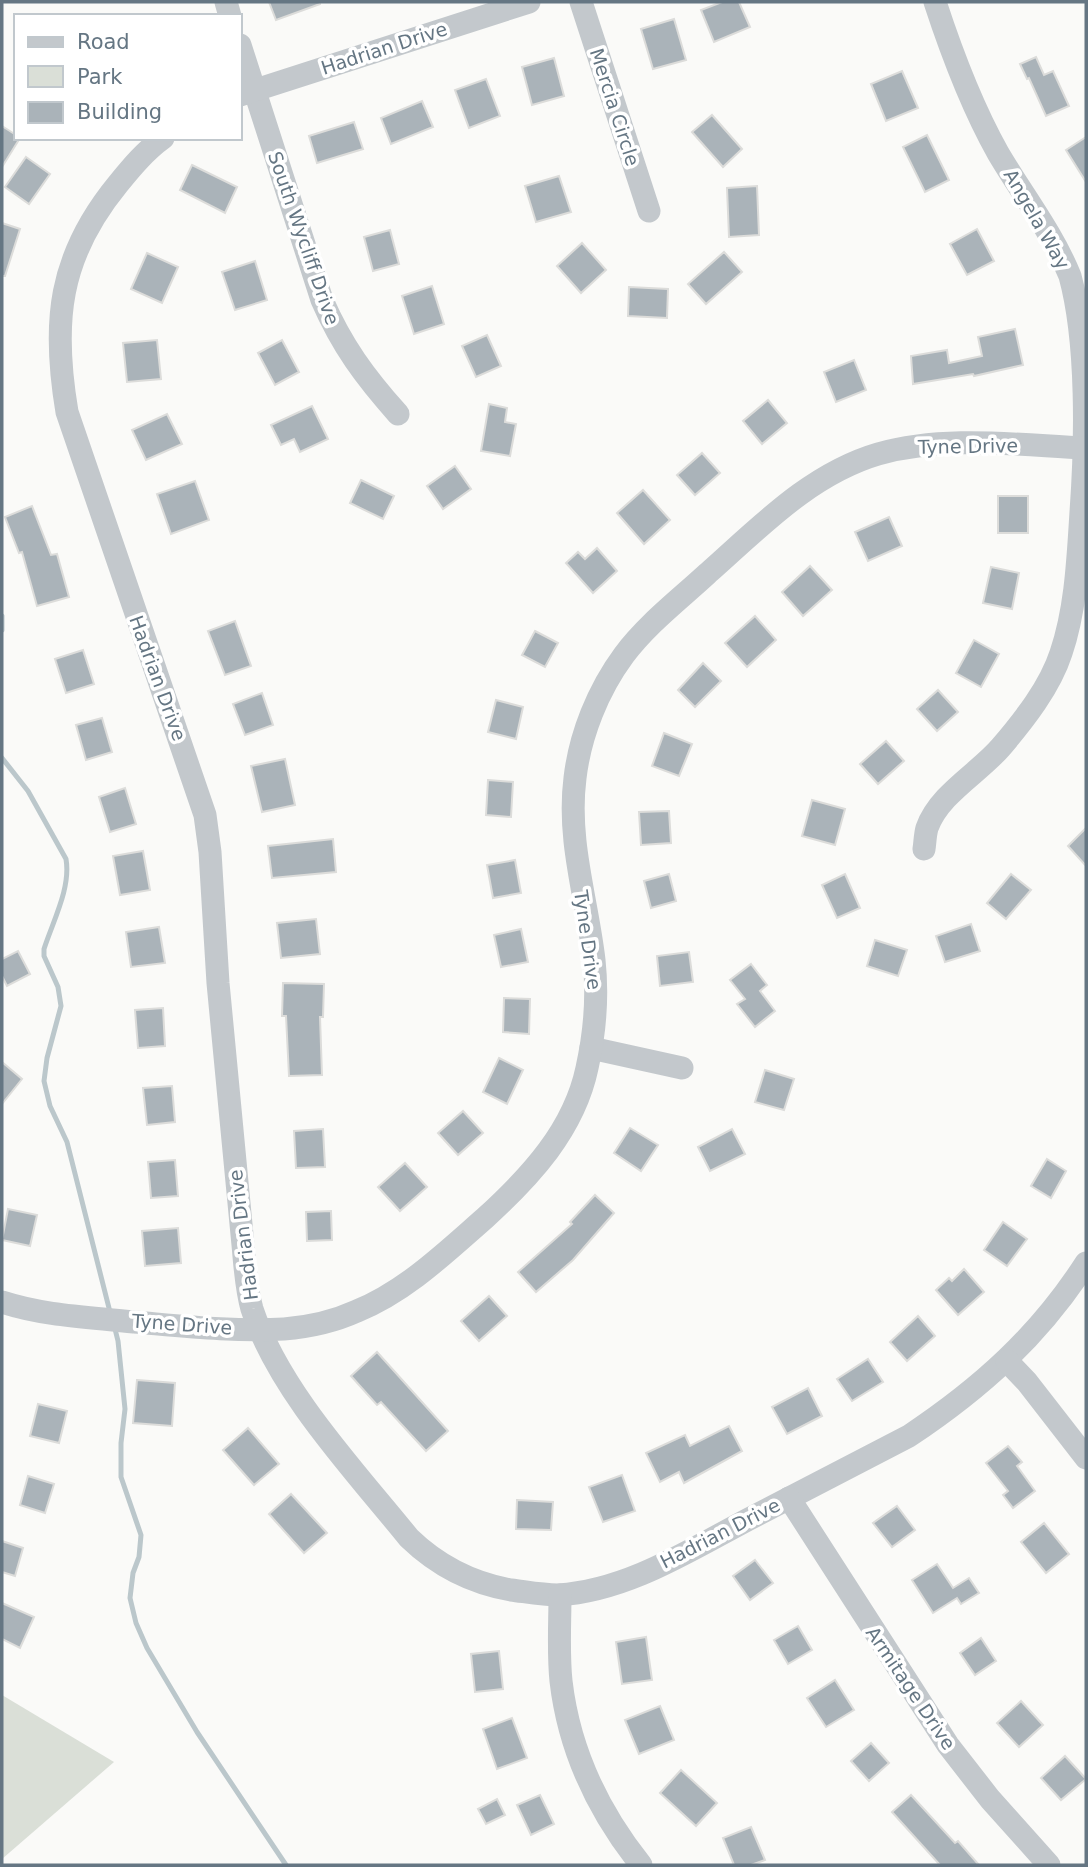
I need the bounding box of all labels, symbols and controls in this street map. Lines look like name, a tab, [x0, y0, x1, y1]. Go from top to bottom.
legend	[14, 14, 242, 140]
street label: Hadrian Drive	[318, 17, 450, 79]
text: Road	[77, 30, 130, 54]
street label: Mercia Circle	[586, 45, 644, 169]
text: Park	[77, 65, 123, 89]
text: Building	[77, 100, 162, 124]
street label: South Wycliff Drive	[264, 148, 344, 328]
street label: Angela Way	[999, 165, 1075, 273]
street label: Tyne Drive	[917, 434, 1018, 458]
street label: Hadrian Drive	[125, 612, 191, 744]
street label: Tyne Drive	[570, 888, 606, 991]
street label: Hadrian Drive	[224, 1168, 262, 1302]
street label: Tyne Drive	[130, 1309, 233, 1338]
street label: Hadrian Drive	[656, 1493, 784, 1573]
street label: Armitage Drive	[862, 1622, 960, 1754]

